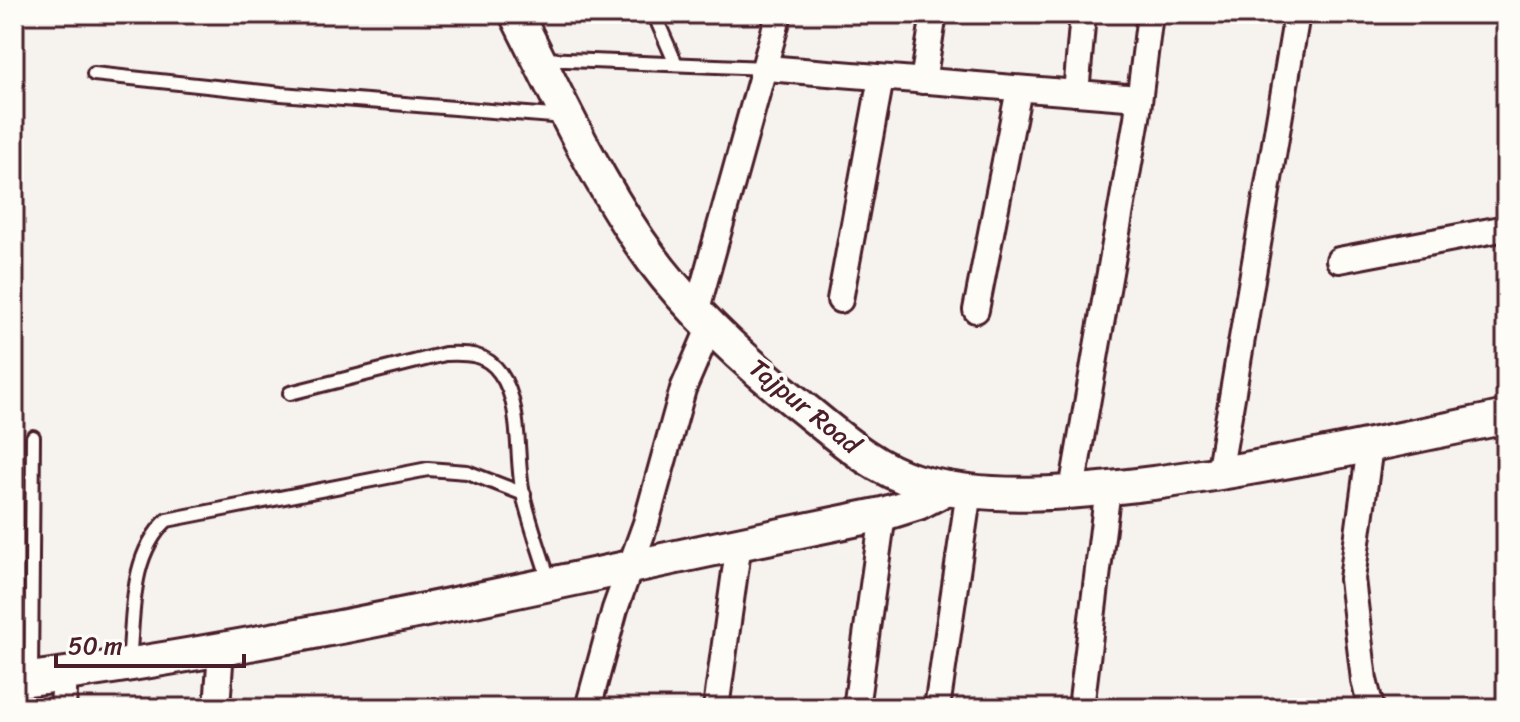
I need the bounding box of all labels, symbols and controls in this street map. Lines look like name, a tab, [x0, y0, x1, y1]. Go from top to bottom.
street label: Tajpur Road	[738, 346, 873, 468]
scale bar	[56, 618, 244, 668]
text: 50 m	[68, 625, 123, 667]

